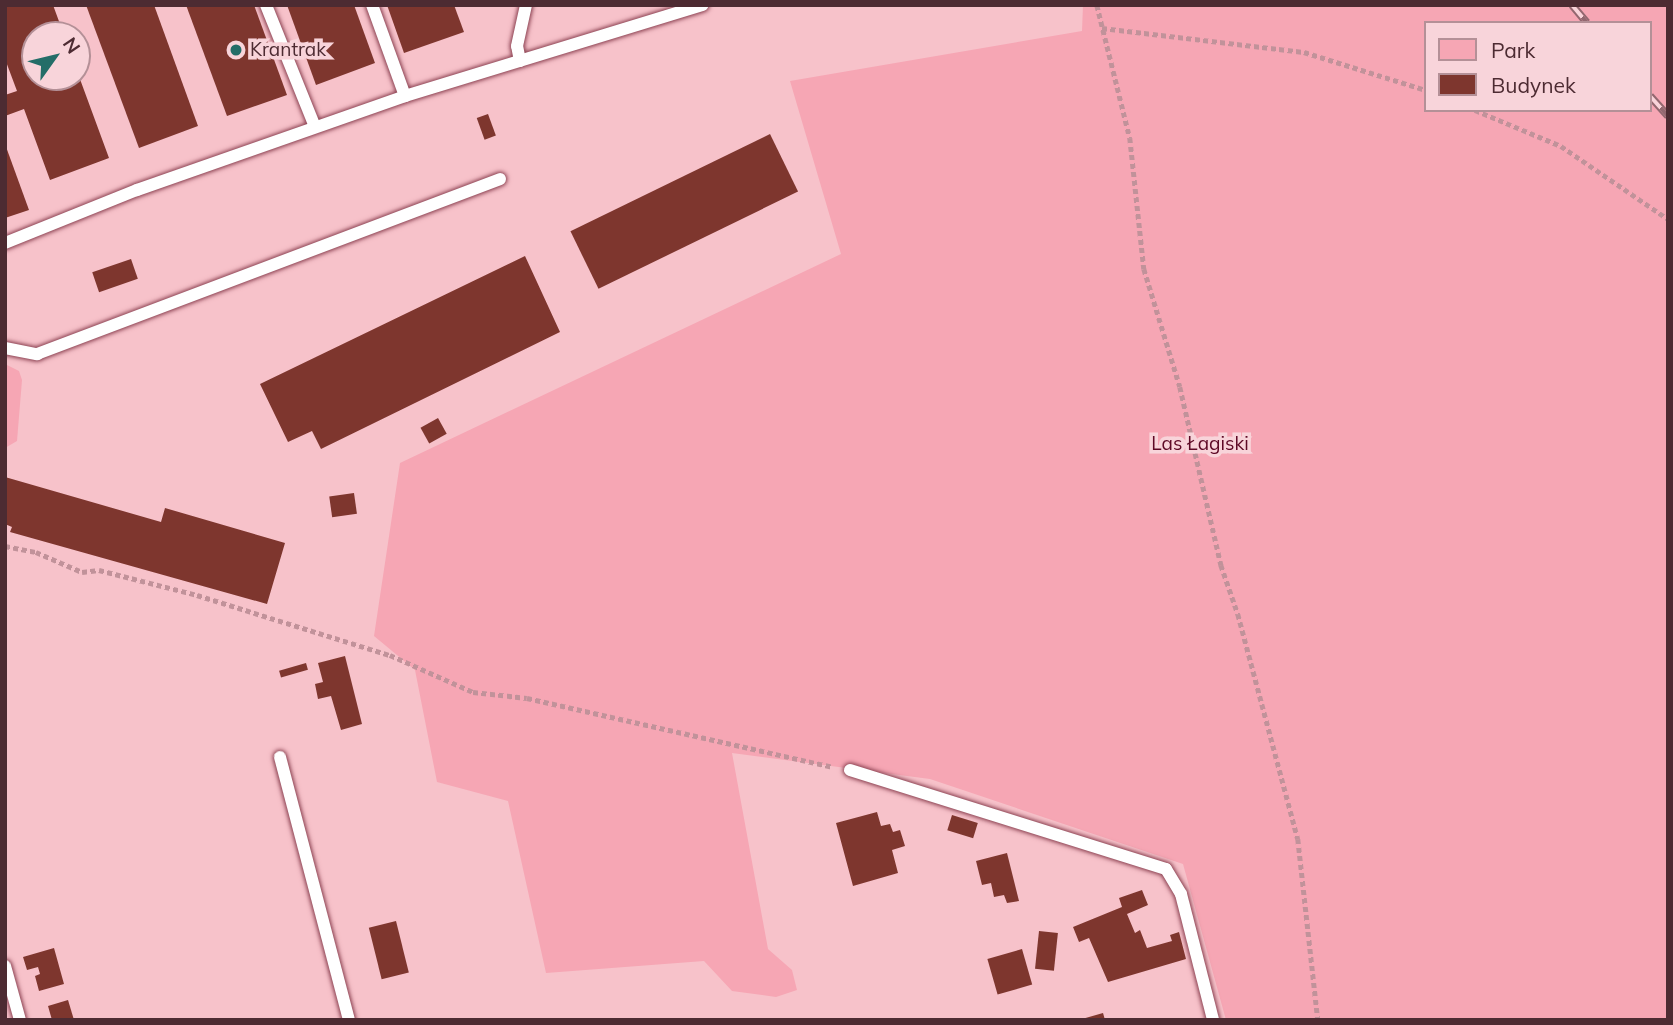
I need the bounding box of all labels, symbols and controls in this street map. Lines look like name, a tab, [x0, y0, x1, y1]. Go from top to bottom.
north arrow	[21, 21, 91, 91]
legend	[1424, 21, 1652, 112]
text: N	[58, 33, 86, 58]
text: Park	[1491, 37, 1535, 63]
place label: Krantrak	[250, 39, 326, 61]
marker: Krantrak	[228, 42, 244, 58]
text: Budynek	[1491, 72, 1576, 98]
park label: Las Łagiski	[1151, 433, 1249, 455]

